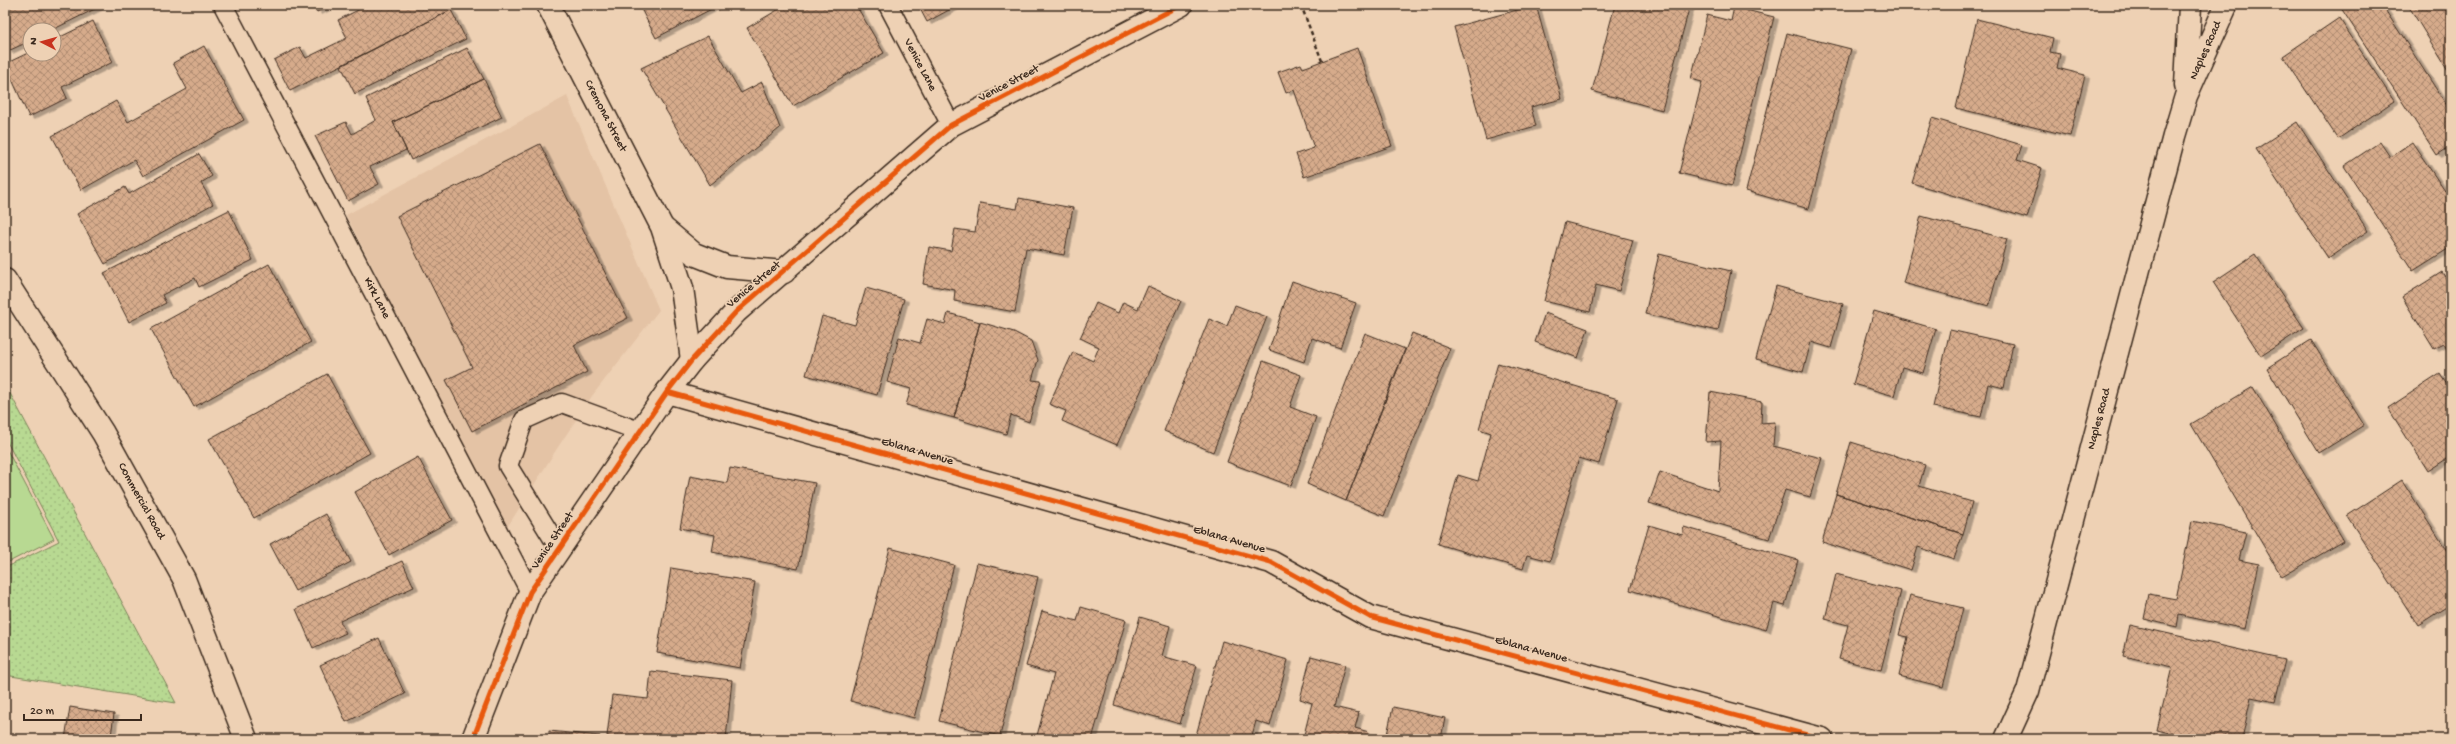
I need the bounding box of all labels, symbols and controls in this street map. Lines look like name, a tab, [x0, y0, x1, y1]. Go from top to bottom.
street label: Naples Road	[2187, 18, 2226, 82]
north arrow	[22, 22, 62, 62]
street label: Venice Lane	[900, 36, 939, 95]
text: N	[28, 37, 40, 45]
street label: Venice Street	[976, 62, 1043, 106]
street label: Cremona Street	[581, 78, 630, 156]
street label: Venice Street	[723, 258, 785, 312]
street label: Kirk Lane	[360, 275, 393, 322]
street label: Naples Road	[2085, 386, 2115, 451]
street label: Eblana Avenue	[879, 435, 955, 469]
street label: Commercial Road	[114, 461, 168, 543]
street label: Venice Street	[528, 509, 578, 573]
street label: Eblana Avenue	[1191, 523, 1267, 557]
street label: Eblana Avenue	[1493, 634, 1570, 667]
scale bar	[24, 696, 141, 722]
text: 20 m	[30, 705, 55, 719]

